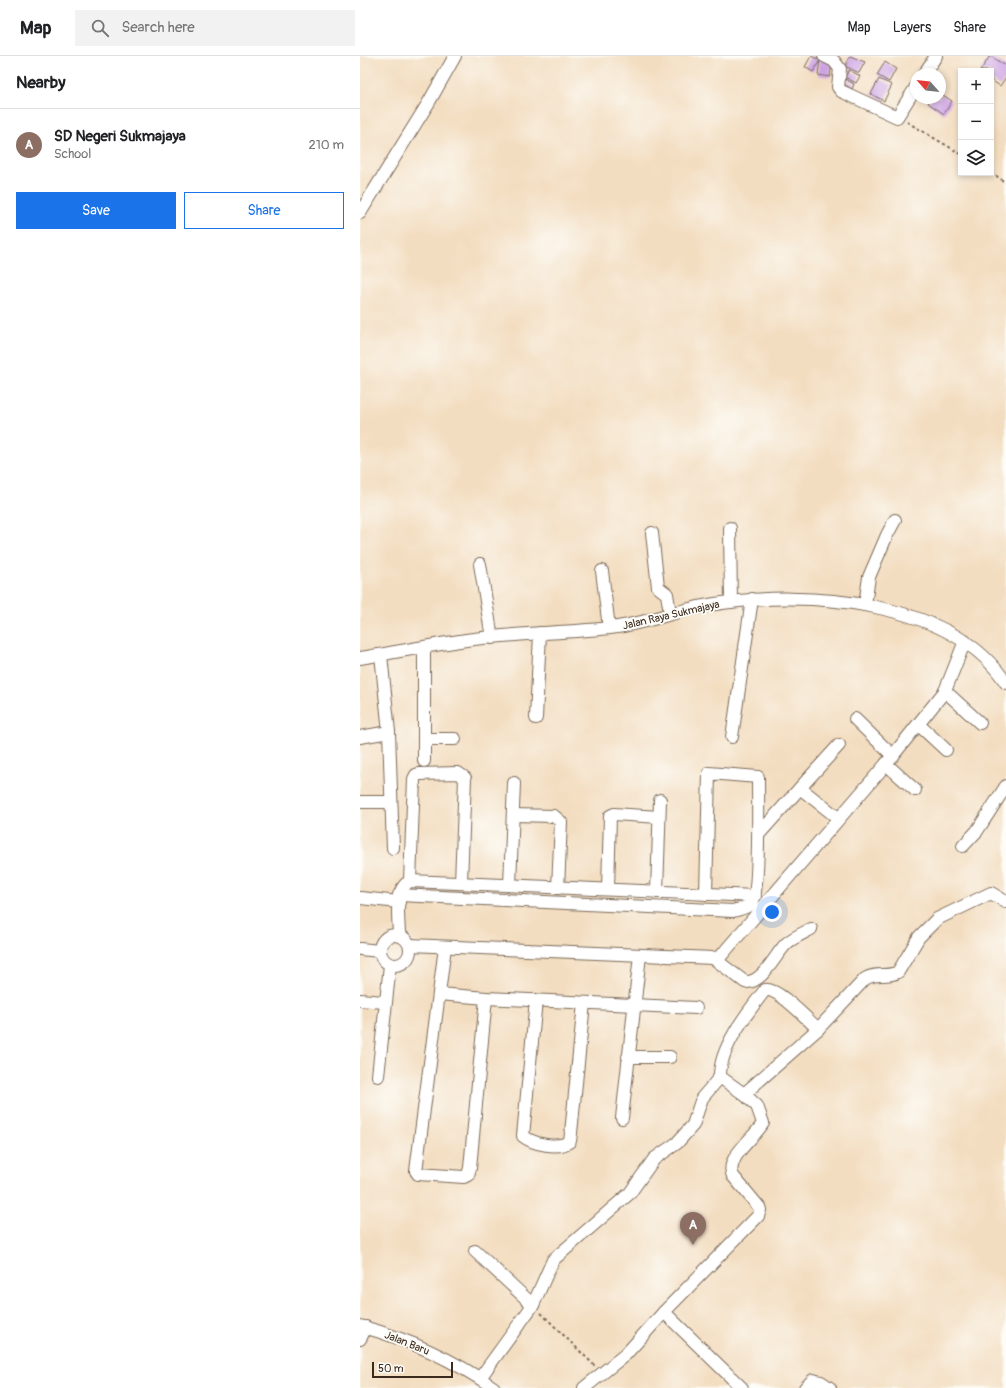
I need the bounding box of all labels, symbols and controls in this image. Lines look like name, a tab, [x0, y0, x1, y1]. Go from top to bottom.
search box	[75, 10, 355, 46]
text: Map	[20, 16, 51, 40]
icon: search	[89, 17, 111, 39]
text: Search here	[121, 18, 195, 37]
text: Map	[848, 19, 871, 36]
text: Layers	[893, 19, 931, 36]
text: Share	[953, 19, 986, 36]
north arrow	[910, 68, 946, 104]
map controls	[958, 68, 994, 176]
button: +	[958, 68, 994, 104]
text: Nearby	[16, 72, 65, 93]
button: −	[958, 104, 994, 140]
text: SD Negeri Sukmajaya	[54, 127, 186, 146]
text: A	[25, 137, 33, 153]
text: 210 m	[308, 137, 344, 153]
button: layers	[958, 140, 994, 176]
text: School	[54, 146, 91, 162]
button: Save	[16, 192, 176, 229]
button: Share	[184, 192, 344, 229]
street label: Jalan Raya Sukmajaya	[621, 598, 721, 632]
your location	[762, 902, 782, 922]
pin: A	[680, 1212, 706, 1245]
street label: Jalan Baru	[383, 1328, 431, 1358]
scale bar	[372, 1360, 453, 1379]
text: 50 m	[378, 1362, 404, 1375]

